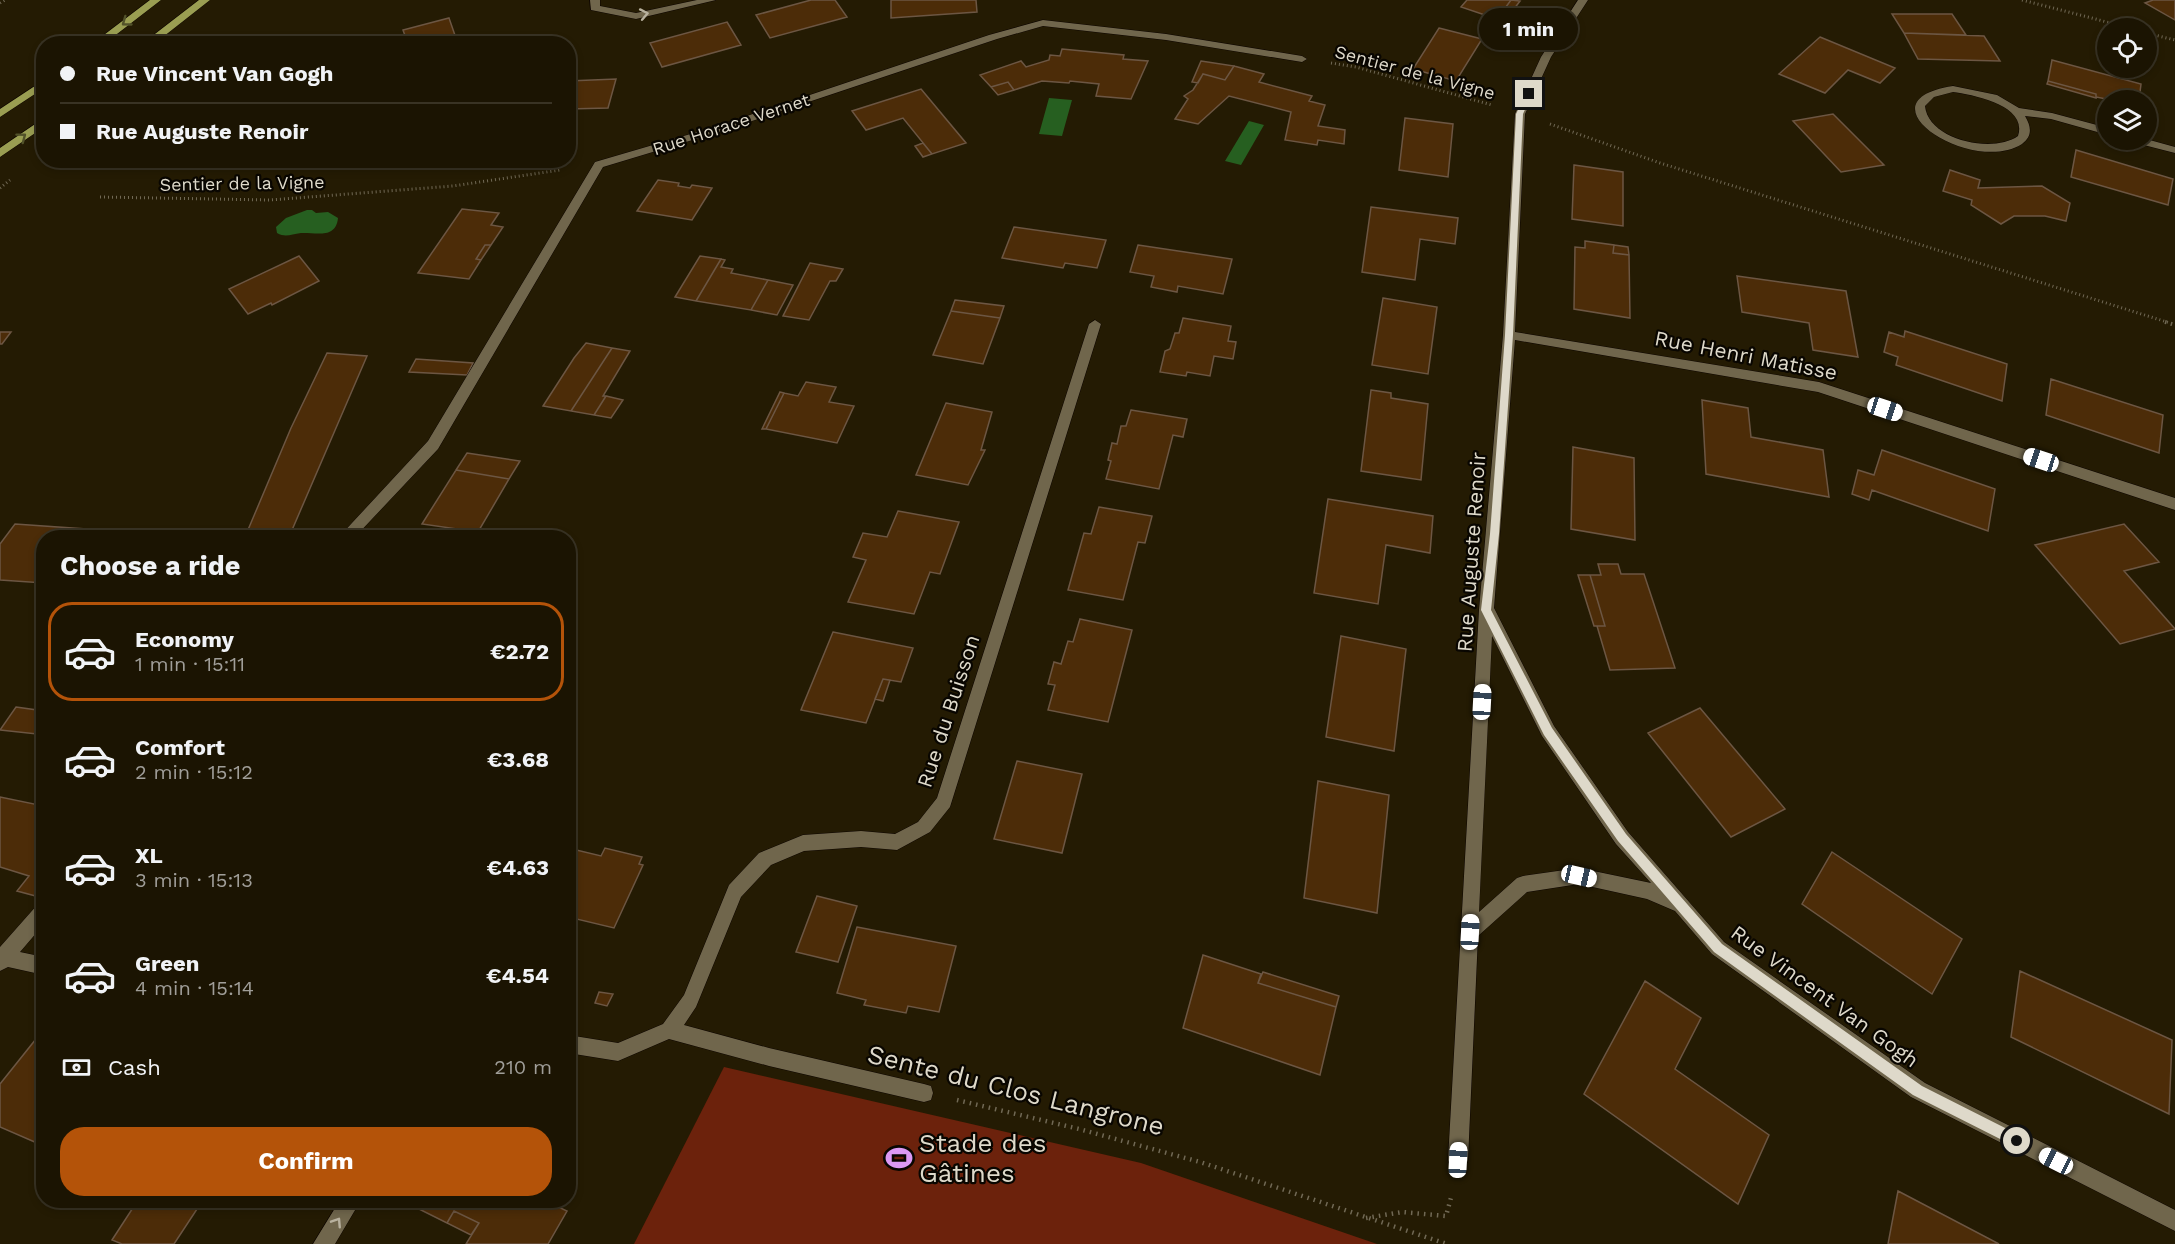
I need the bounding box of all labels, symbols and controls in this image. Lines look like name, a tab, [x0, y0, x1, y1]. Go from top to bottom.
callout: 1 min	[1480, 7, 1579, 49]
one-way arrow	[639, 8, 649, 21]
one-way arrow	[122, 15, 133, 26]
text: 1 min	[1503, 17, 1554, 41]
map controls	[2097, 18, 2157, 150]
button: locate	[2097, 18, 2157, 78]
street label: Sentier de la Vigne	[1333, 41, 1497, 103]
text: Rue Vincent Van Gogh	[96, 61, 334, 86]
route end	[1515, 80, 1542, 107]
street label: Rue Horace Vernet	[650, 89, 813, 159]
button: layers	[2097, 90, 2157, 150]
text: Rue Auguste Renoir	[96, 119, 308, 144]
one-way arrow	[15, 133, 26, 144]
street label: Sentier de la Vigne	[159, 171, 325, 195]
street label: Rue Henri Matisse	[1653, 325, 1839, 385]
car	[1865, 395, 1905, 423]
car	[2021, 446, 2061, 474]
street label: Rue Auguste Renoir	[1452, 451, 1490, 653]
text: Choose a ride	[60, 550, 240, 582]
icon: car	[63, 625, 117, 679]
text: Economy	[135, 627, 234, 652]
street label: Rue du Buisson	[912, 631, 984, 791]
text: €2.72	[490, 639, 549, 664]
text: 1 min · 15:11	[135, 652, 245, 676]
car	[1472, 684, 1492, 720]
icon: car	[63, 733, 117, 787]
text: Comfort	[135, 735, 225, 760]
text: €3.68	[487, 747, 549, 772]
text: 2 min · 15:12	[135, 760, 253, 784]
icon: car	[63, 841, 117, 895]
text: XL	[135, 843, 163, 868]
text: €4.63	[487, 855, 549, 880]
car	[1559, 863, 1599, 889]
text: 3 min · 15:13	[135, 868, 253, 892]
car	[1460, 914, 1480, 950]
street label: Rue Vincent Van Gogh	[1726, 920, 1924, 1072]
icon: car	[63, 949, 117, 1003]
text: Green	[135, 951, 199, 976]
text: €4.54	[486, 963, 549, 988]
text: 4 min · 15:14	[135, 976, 254, 1000]
street label: Sente du Clos Langrone	[865, 1039, 1167, 1141]
icon: cash	[60, 1051, 93, 1084]
text: Cash	[108, 1055, 161, 1080]
text: 210 m	[494, 1055, 552, 1079]
button: Confirm	[60, 1127, 552, 1196]
route start	[2003, 1127, 2030, 1154]
place label: Stade des Gâtines	[919, 1128, 1046, 1188]
car	[1448, 1142, 1468, 1178]
sports icon: Stade des Gâtines	[884, 1143, 914, 1173]
car	[2036, 1145, 2076, 1177]
one-way arrow	[330, 1218, 342, 1228]

